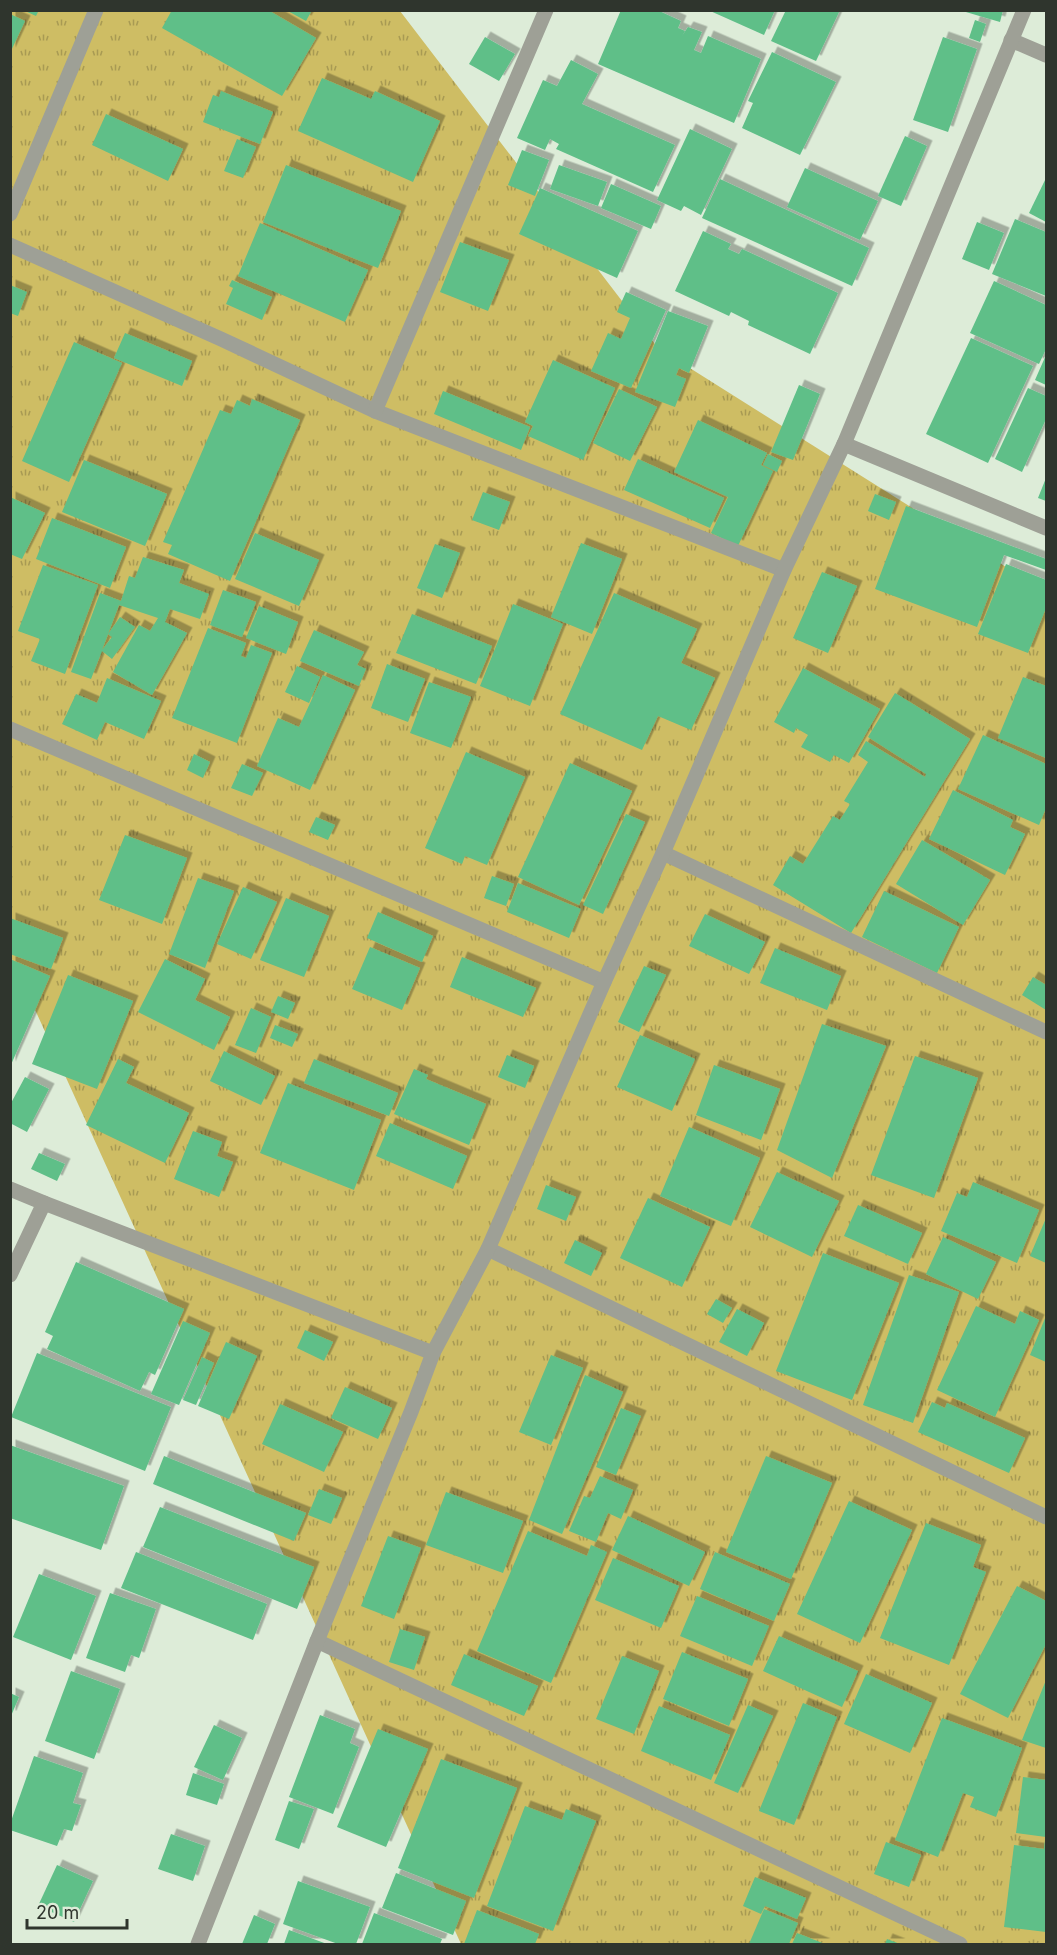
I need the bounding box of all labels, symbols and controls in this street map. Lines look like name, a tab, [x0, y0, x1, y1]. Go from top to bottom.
scale bar	[27, 1892, 128, 1930]
text: 20 m	[36, 1902, 79, 1923]

